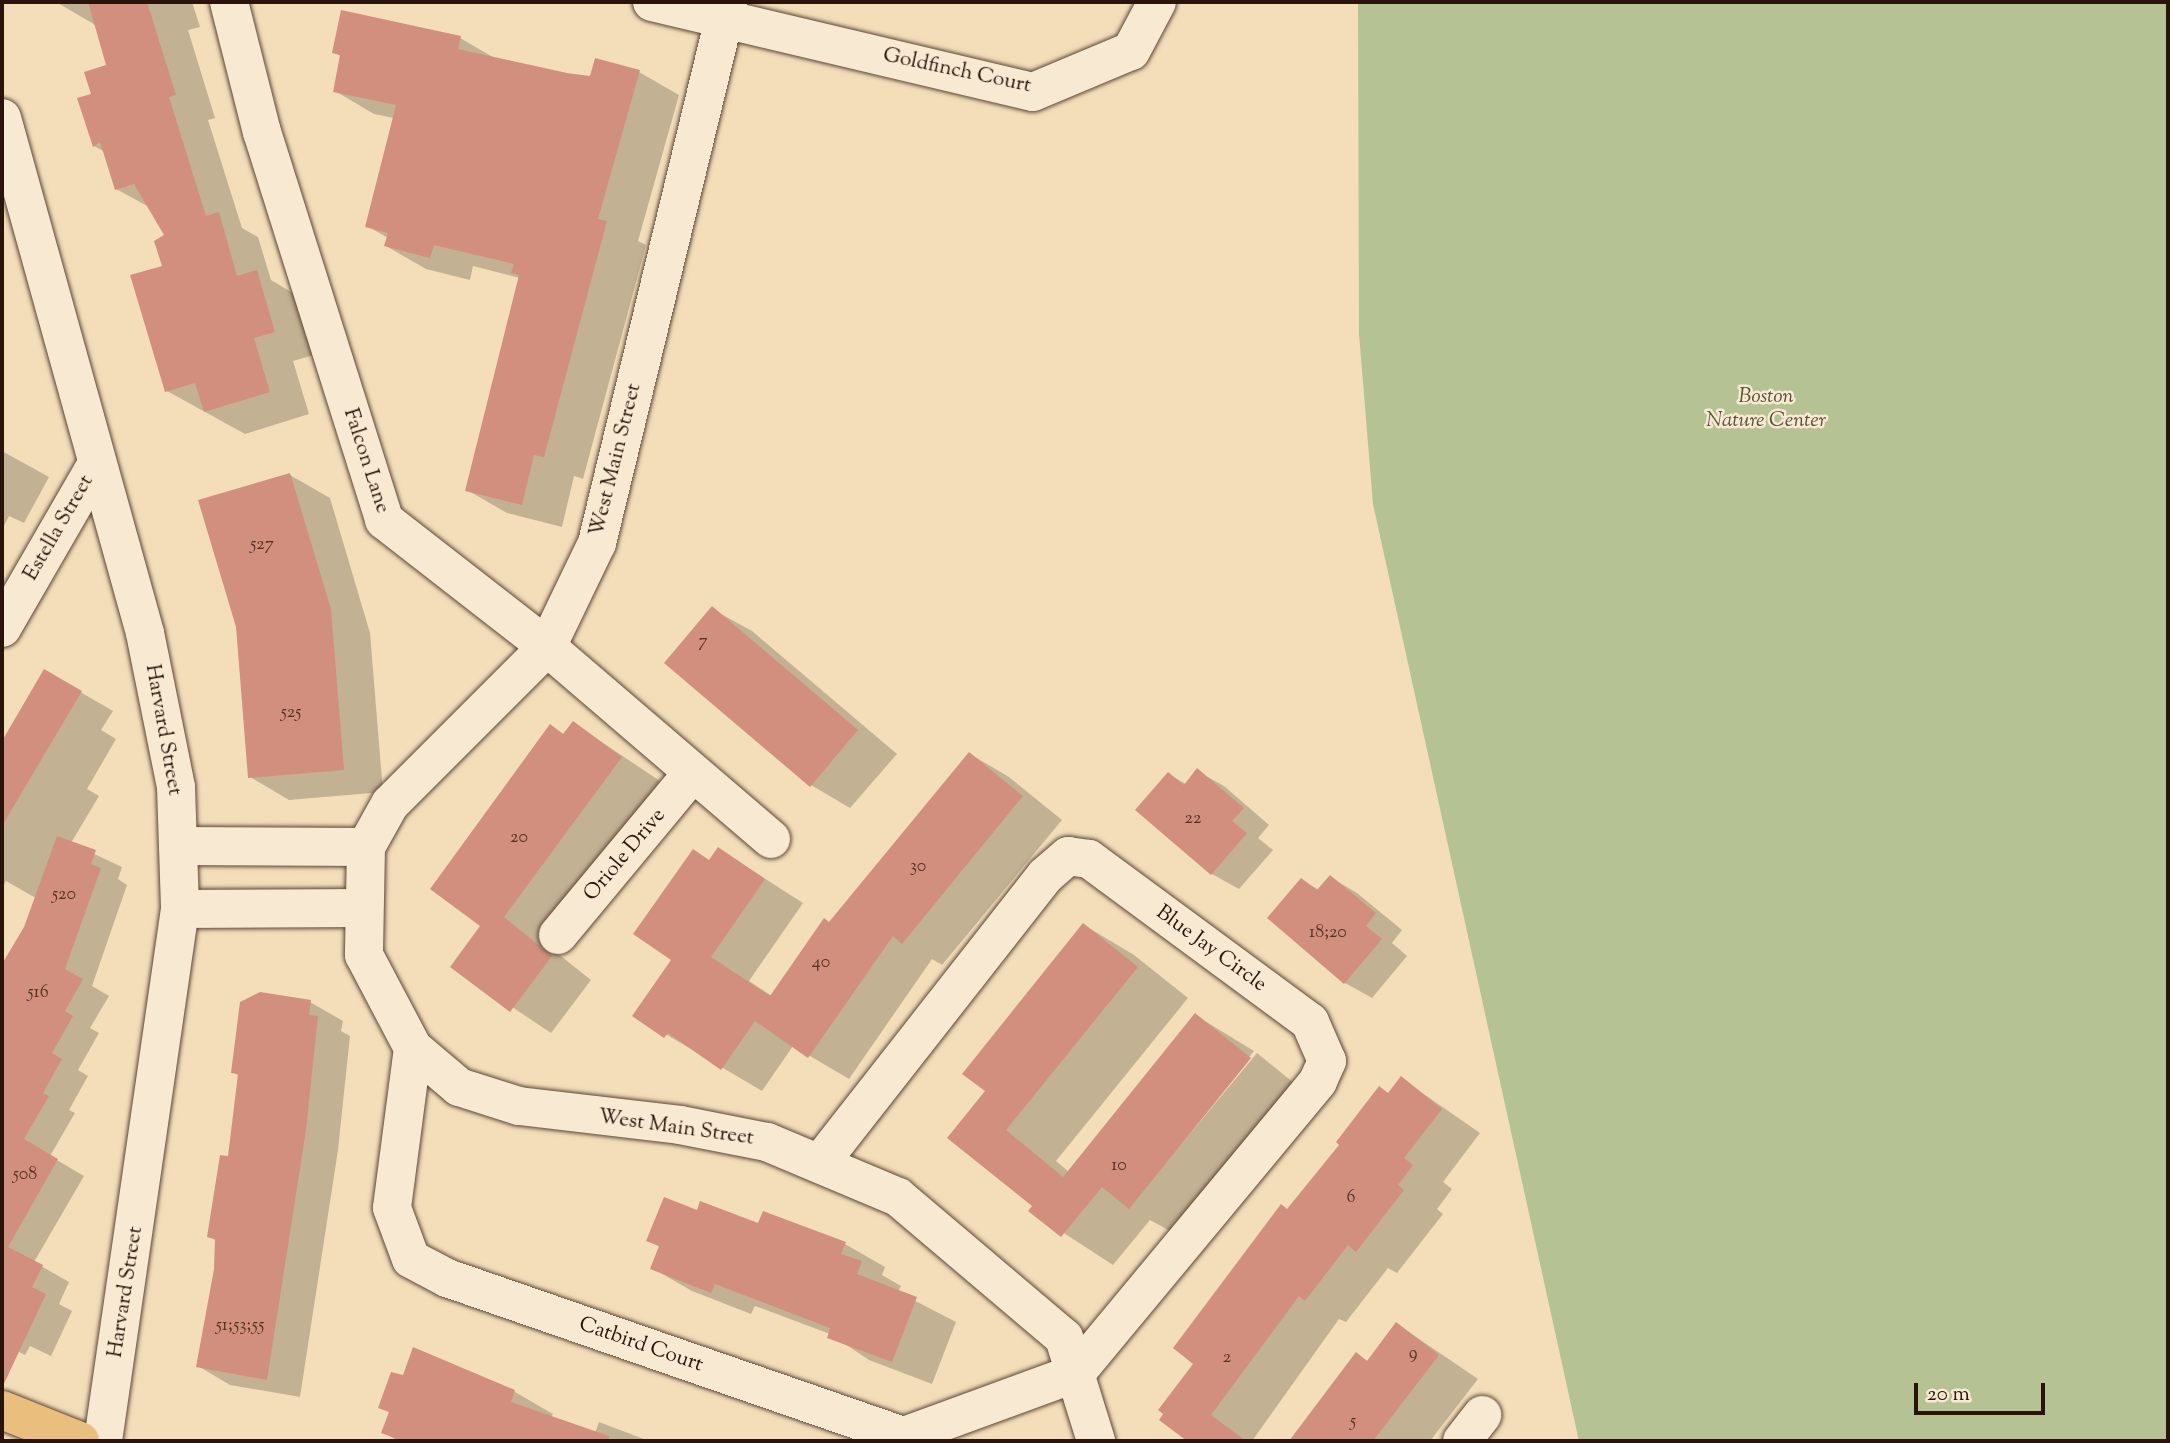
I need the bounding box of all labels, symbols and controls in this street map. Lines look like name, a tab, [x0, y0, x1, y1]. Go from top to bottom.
street label: Goldfinch Court	[881, 43, 1033, 99]
street label: West Main Street	[585, 381, 647, 539]
park label: Boston Nature Center	[1706, 384, 1826, 434]
street label: Falcon Lane	[337, 405, 395, 517]
street label: Estella Street	[19, 471, 99, 585]
house number: 527	[250, 534, 274, 556]
house number: 7	[698, 631, 708, 653]
street label: Harvard Street	[139, 662, 187, 798]
house number: 525	[281, 702, 301, 724]
street label: Oriole Drive	[579, 803, 671, 907]
house number: 22	[1185, 808, 1201, 830]
house number: 20	[510, 827, 528, 849]
house number: 30	[910, 856, 926, 878]
house number: 520	[52, 884, 76, 906]
street label: Blue Jay Circle	[1151, 900, 1271, 998]
house number: 18;20	[1309, 922, 1347, 944]
house number: 40	[812, 952, 830, 974]
house number: 516	[27, 982, 49, 1004]
street label: West Main Street	[597, 1105, 755, 1151]
house number: 10	[1111, 1155, 1127, 1177]
house number: 508	[13, 1164, 37, 1186]
house number: 6	[1347, 1187, 1355, 1209]
street label: Harvard Street	[103, 1225, 149, 1359]
street label: Catbird Court	[576, 1312, 706, 1378]
house number: 51;53;55	[216, 1315, 264, 1337]
house number: 9	[1409, 1343, 1417, 1365]
house number: 2	[1223, 1347, 1231, 1369]
scale bar	[1918, 1370, 2049, 1414]
text: 20 m	[1927, 1380, 1970, 1410]
house number: 5	[1350, 1411, 1356, 1433]

